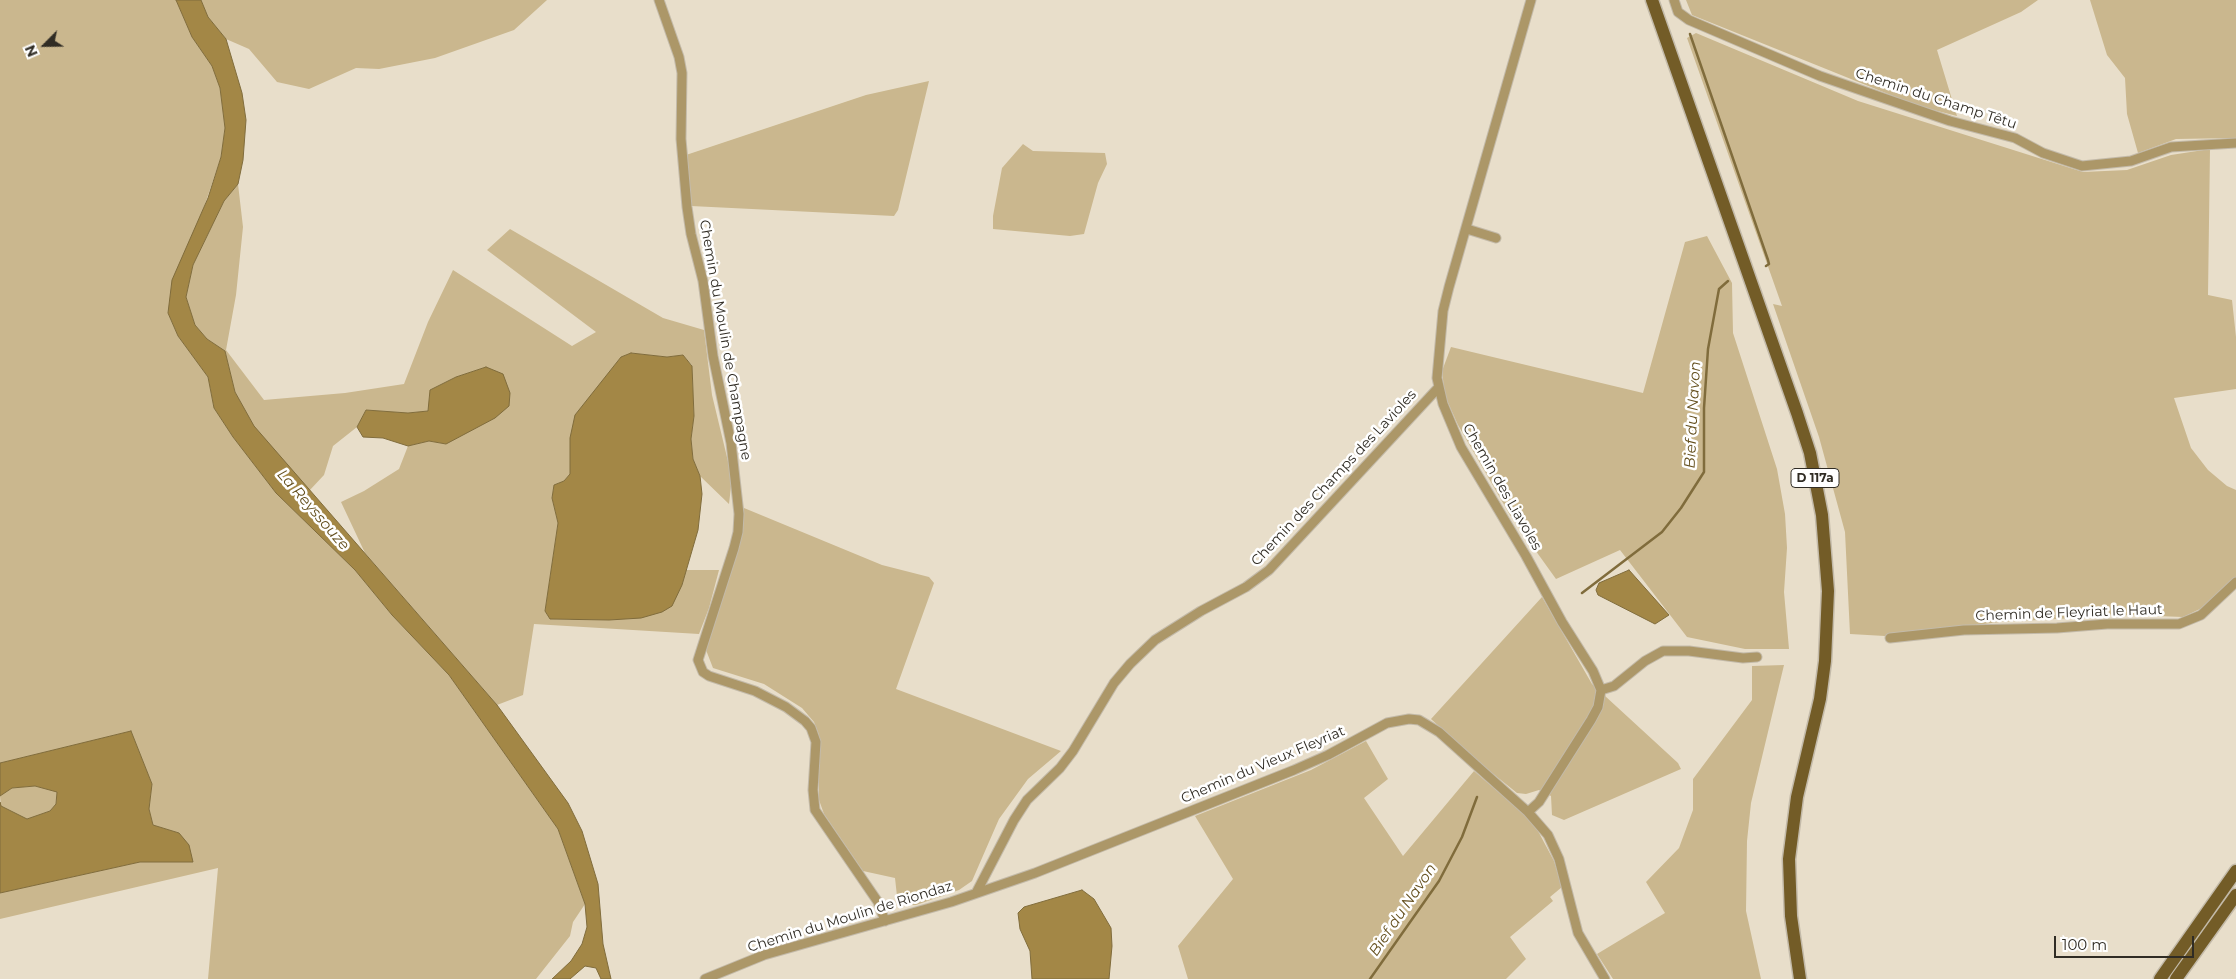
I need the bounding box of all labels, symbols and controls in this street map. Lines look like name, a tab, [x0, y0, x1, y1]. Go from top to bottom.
north arrow	[20, 20, 70, 70]
text: N	[21, 42, 42, 60]
street label: Chemin du Champ Têtu	[1853, 65, 2019, 133]
street label: Chemin du Moulin de Champagne	[696, 219, 754, 461]
water label: Bief du Navon	[1681, 361, 1705, 469]
street label: Chemin des Champs des Lavioles	[1248, 387, 1420, 569]
street label: Chemin des Liavoles	[1459, 421, 1545, 553]
water label: La Reyssouze	[273, 466, 353, 554]
road number: D 117a	[1791, 468, 1839, 488]
street label: Chemin de Fleyriat le Haut	[1975, 601, 2163, 625]
street label: Chemin du Vieux Fleyriat	[1179, 723, 1347, 807]
water label: Bief du Navon	[1366, 860, 1440, 960]
street label: Chemin du Moulin de Riondaz	[746, 878, 954, 956]
scale bar	[2056, 926, 2196, 958]
text: 100 m	[2062, 935, 2107, 954]

